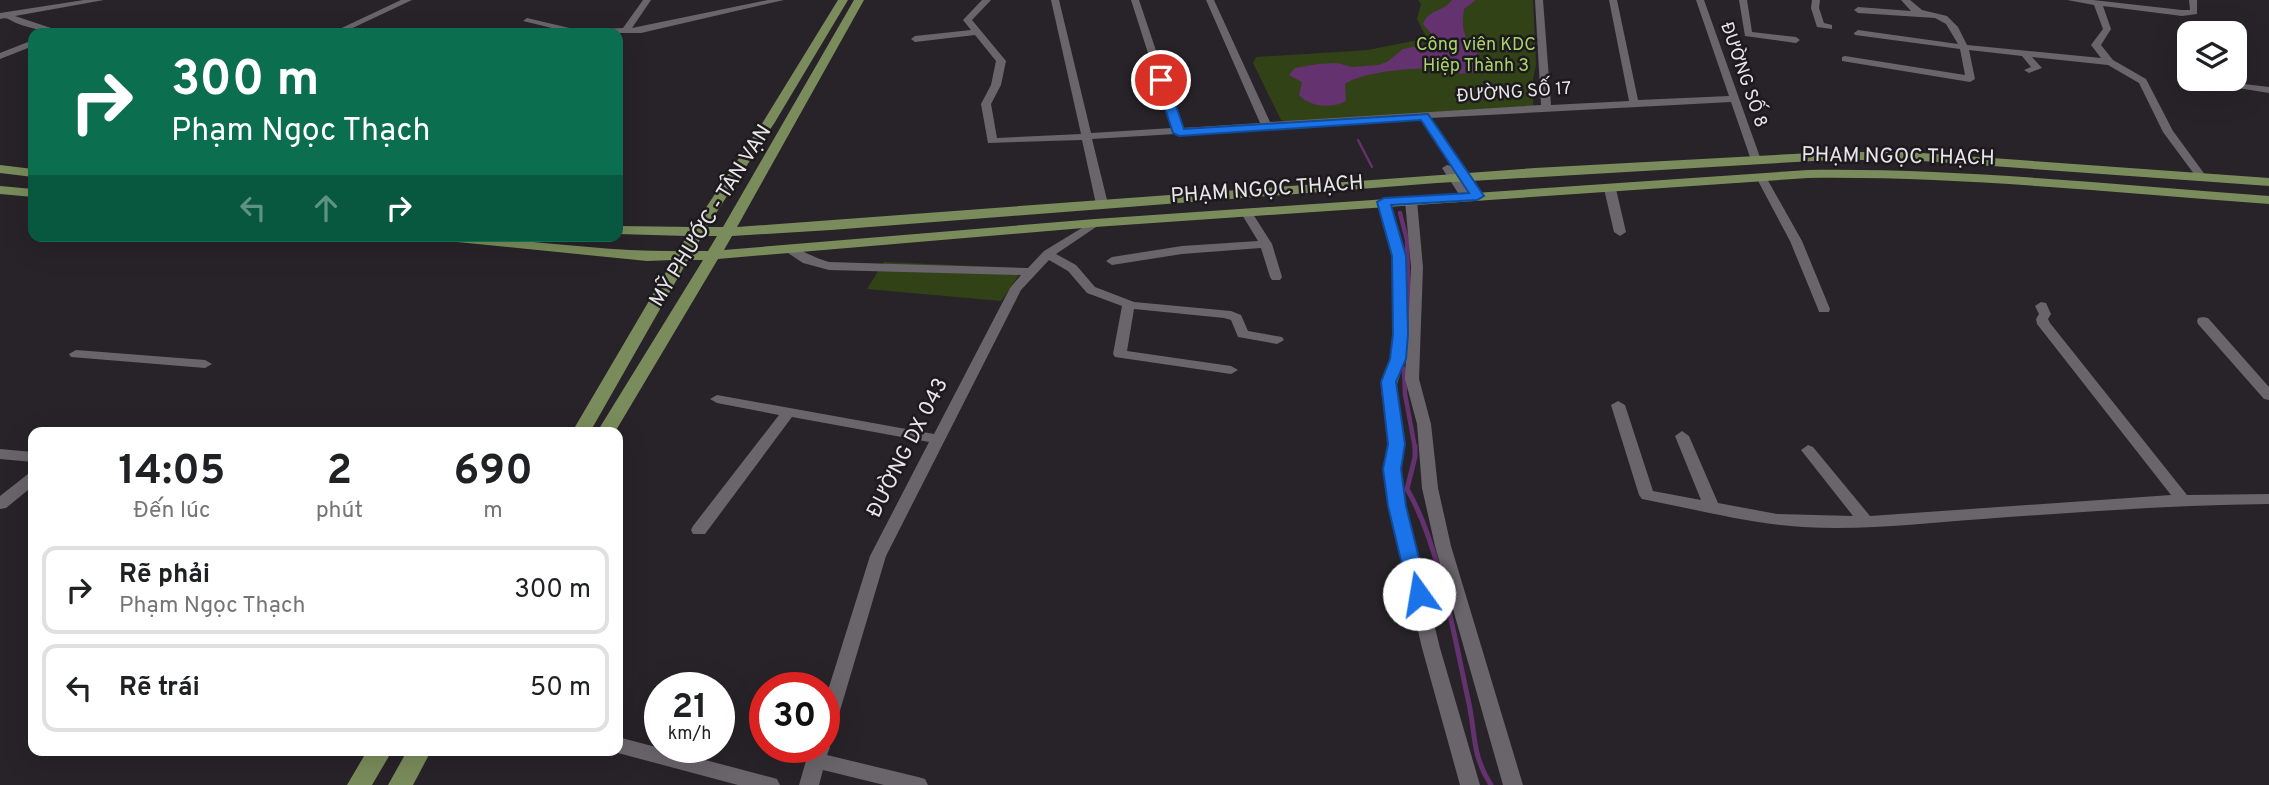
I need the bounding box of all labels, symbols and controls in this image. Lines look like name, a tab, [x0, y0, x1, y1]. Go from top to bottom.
street label: ĐƯỜNG SỐ 8	[1714, 18, 1776, 131]
map controls	[2177, 21, 2247, 91]
button: layers	[2177, 21, 2247, 91]
park label: Công viên KDC Hiệp Thành 3	[1416, 34, 1536, 78]
pin	[1131, 50, 1191, 110]
text: 300 m	[171, 51, 319, 113]
icon: right	[56, 56, 147, 147]
icon: arrive	[1142, 61, 1180, 99]
street label: ĐƯỜNG SỐ 17	[1456, 73, 1572, 108]
text: Phạm Ngọc Thạch	[171, 112, 431, 152]
street label: MỸ PHƯỚC - TÂN VẠN	[643, 119, 778, 312]
street label: PHẠM NGỌC THẠCH	[1801, 142, 1995, 172]
street label: PHẠM NGỌC THẠCH	[1170, 170, 1364, 210]
icon: left	[234, 189, 272, 227]
icon: ahead	[307, 189, 345, 227]
icon: right	[380, 189, 418, 227]
street label: ĐƯỜNG DX 043	[860, 373, 955, 522]
text: 14:05	[118, 446, 225, 499]
text: 2	[327, 446, 352, 499]
text: 690	[453, 446, 533, 499]
text: Đến lúc	[133, 497, 210, 526]
text: phút	[316, 497, 363, 526]
text: m	[483, 497, 503, 526]
position arrow	[1382, 557, 1456, 631]
text: Rẽ phải	[119, 559, 210, 592]
icon: right	[60, 571, 98, 609]
text: 300 m	[514, 574, 591, 607]
text: Phạm Ngọc Thạch	[119, 592, 306, 621]
icon: left	[60, 669, 98, 707]
text: Rẽ trái	[119, 672, 200, 705]
text: 50 m	[530, 672, 591, 705]
speed limit sign: 30	[749, 672, 840, 763]
text: 21	[672, 686, 707, 730]
text: km/h	[668, 723, 711, 746]

